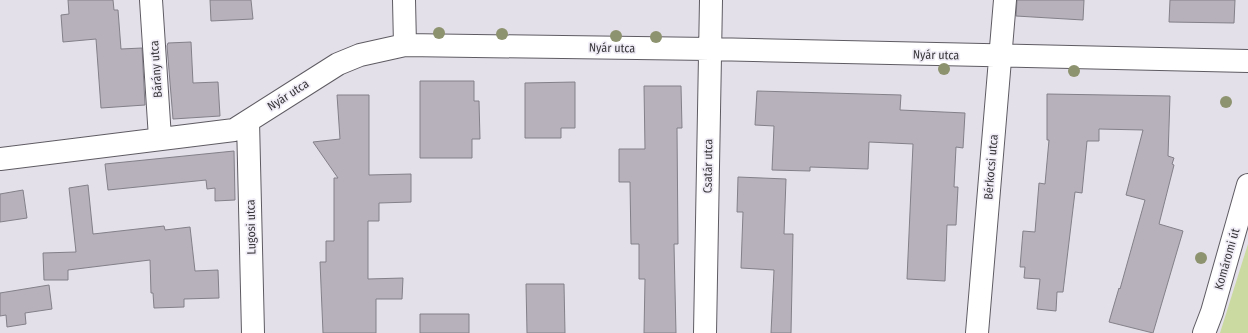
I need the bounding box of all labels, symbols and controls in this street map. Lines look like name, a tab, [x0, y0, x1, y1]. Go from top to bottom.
street label: Bárány utca	[147, 40, 165, 98]
street label: Nyár utca	[589, 41, 635, 55]
street label: Nyár utca	[913, 48, 959, 62]
street label: Nyár utca	[265, 76, 311, 113]
street label: Bérkocsi utca	[981, 134, 1001, 200]
street label: Csatár utca	[701, 139, 715, 193]
street label: Lugosi utca	[244, 199, 258, 255]
street label: Komáromi út	[1212, 227, 1242, 291]

